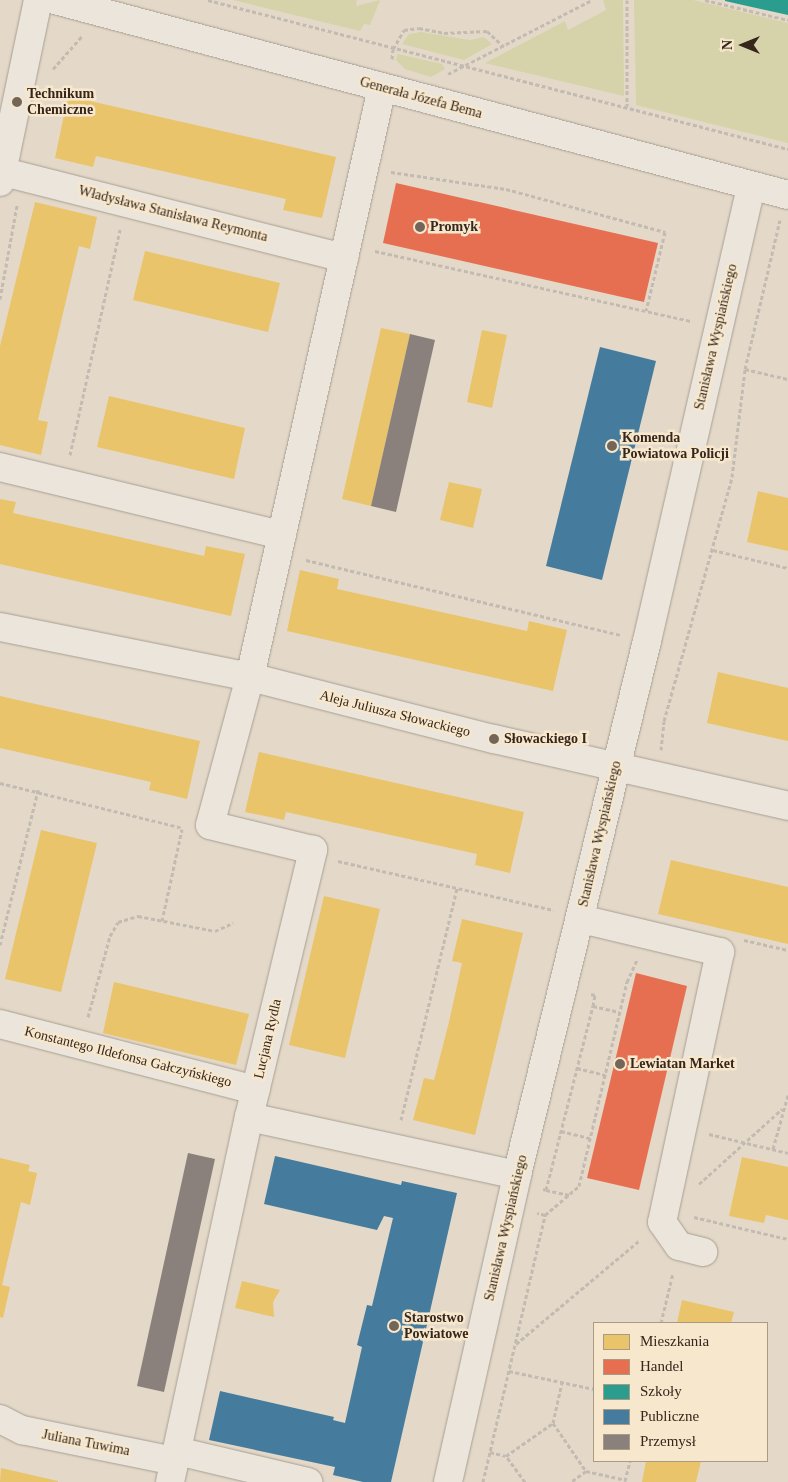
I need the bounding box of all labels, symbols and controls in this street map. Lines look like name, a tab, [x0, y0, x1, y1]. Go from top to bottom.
north arrow	[718, 20, 768, 70]
text: N	[720, 40, 735, 50]
street label: Generała Józefa Bema	[358, 74, 484, 122]
place label: Technikum Chemiczne	[27, 86, 94, 118]
marker: Technikum Chemiczne	[11, 96, 23, 108]
street label: Władysława Stanisława Reymonta	[77, 182, 269, 246]
place label: Promyk	[430, 219, 478, 235]
marker: Promyk	[414, 221, 426, 233]
street label: Stanisława Wyspiańskiego	[691, 262, 741, 412]
place label: Komenda Powiatowa Policji	[622, 430, 729, 462]
marker: Komenda Powiatowa Policji	[606, 440, 618, 452]
street label: Aleja Juliusza Słowackiego	[318, 687, 472, 741]
place label: Słowackiego I	[504, 731, 587, 747]
marker: Słowackiego I	[488, 733, 500, 745]
street label: Stanisława Wyspiańskiego	[575, 759, 625, 909]
street label: Lucjana Rydla	[251, 997, 285, 1081]
street label: Konstantego Ildefonsa Gałczyńskiego	[23, 1023, 233, 1091]
place label: Lewiatan Market	[630, 1056, 735, 1072]
marker: Lewiatan Market	[614, 1058, 626, 1070]
street label: Stanisława Wyspiańskiego	[481, 1153, 531, 1303]
place label: Starostwo Powiatowe	[404, 1310, 469, 1342]
marker: Starostwo Powiatowe	[388, 1320, 400, 1332]
legend	[593, 1322, 768, 1462]
text: Mieszkania	[640, 1333, 709, 1349]
text: Handel	[640, 1358, 683, 1374]
text: Szkoły	[640, 1383, 682, 1399]
text: Publiczne	[640, 1408, 699, 1424]
street label: Juliana Tuwima	[41, 1426, 131, 1460]
text: Przemysł	[640, 1433, 696, 1449]

